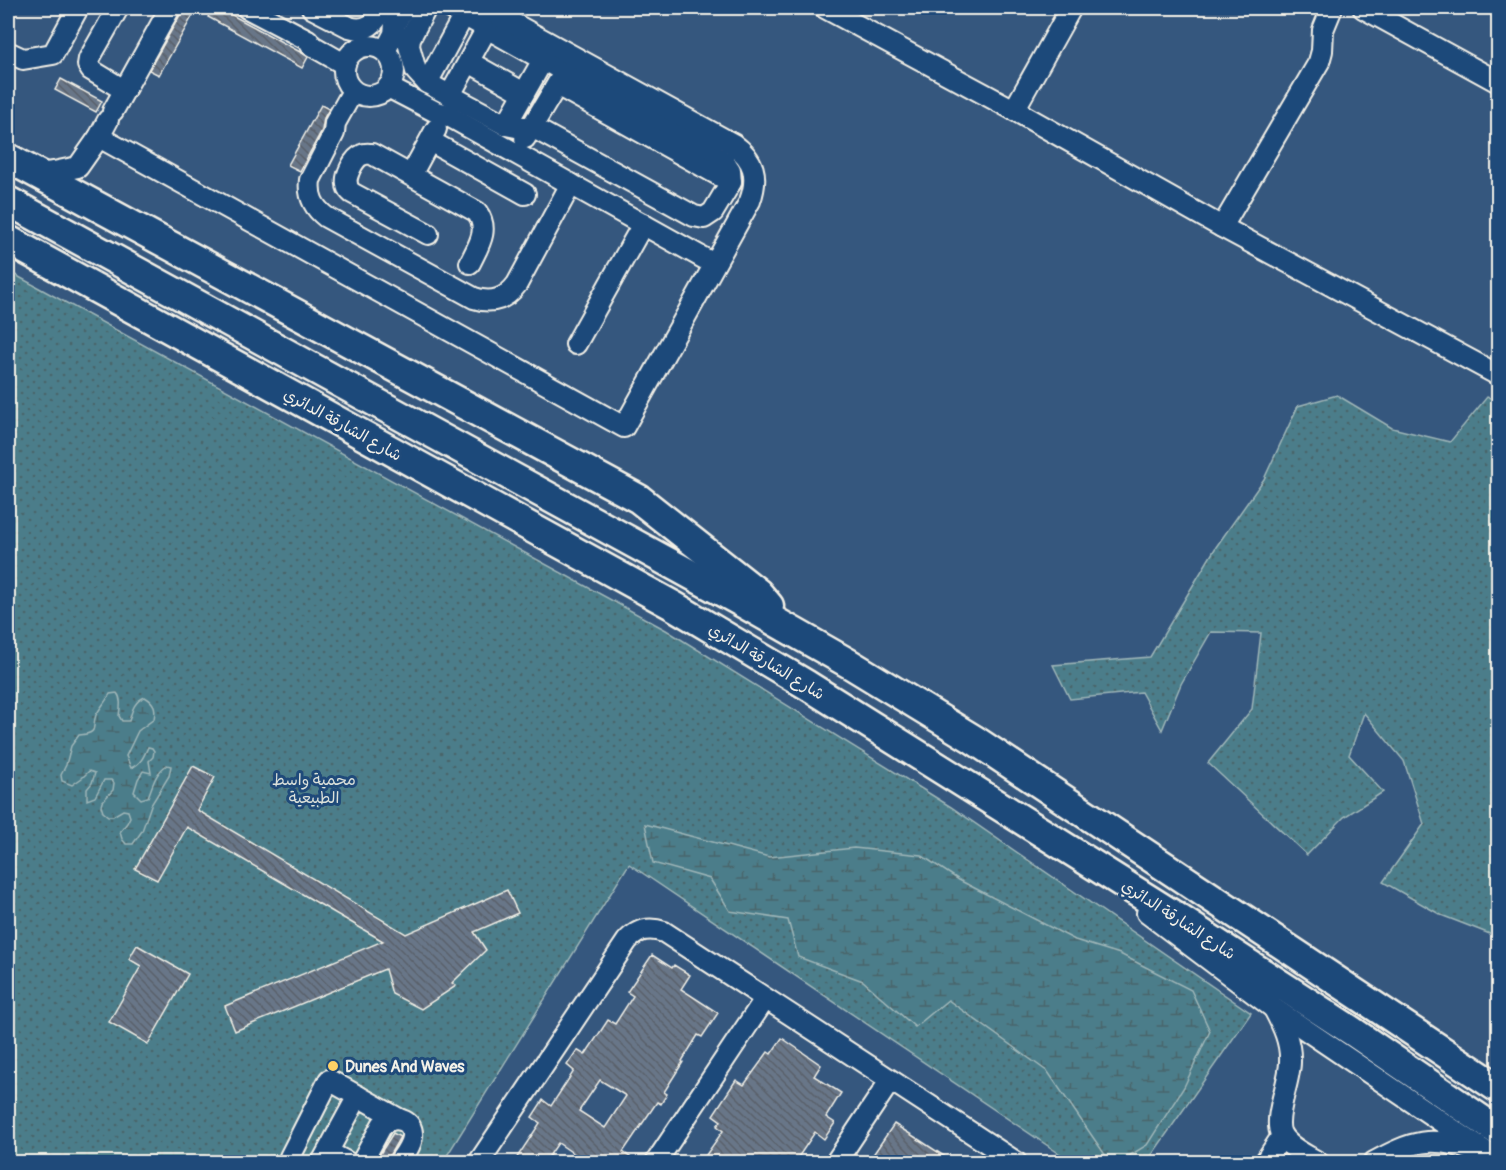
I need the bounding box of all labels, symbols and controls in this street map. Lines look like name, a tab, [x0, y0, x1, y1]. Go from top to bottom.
street label: شارع الشارقة الدائري	[280, 384, 405, 466]
street label: شارع الشارقة الدائري	[704, 619, 828, 705]
park label: محمية واسط الطبيعية	[272, 770, 356, 808]
street label: شارع الشارقة الدائري	[1117, 876, 1239, 965]
place label: Dunes And Waves	[345, 1057, 465, 1077]
marker: Dunes And Waves	[326, 1059, 340, 1073]

